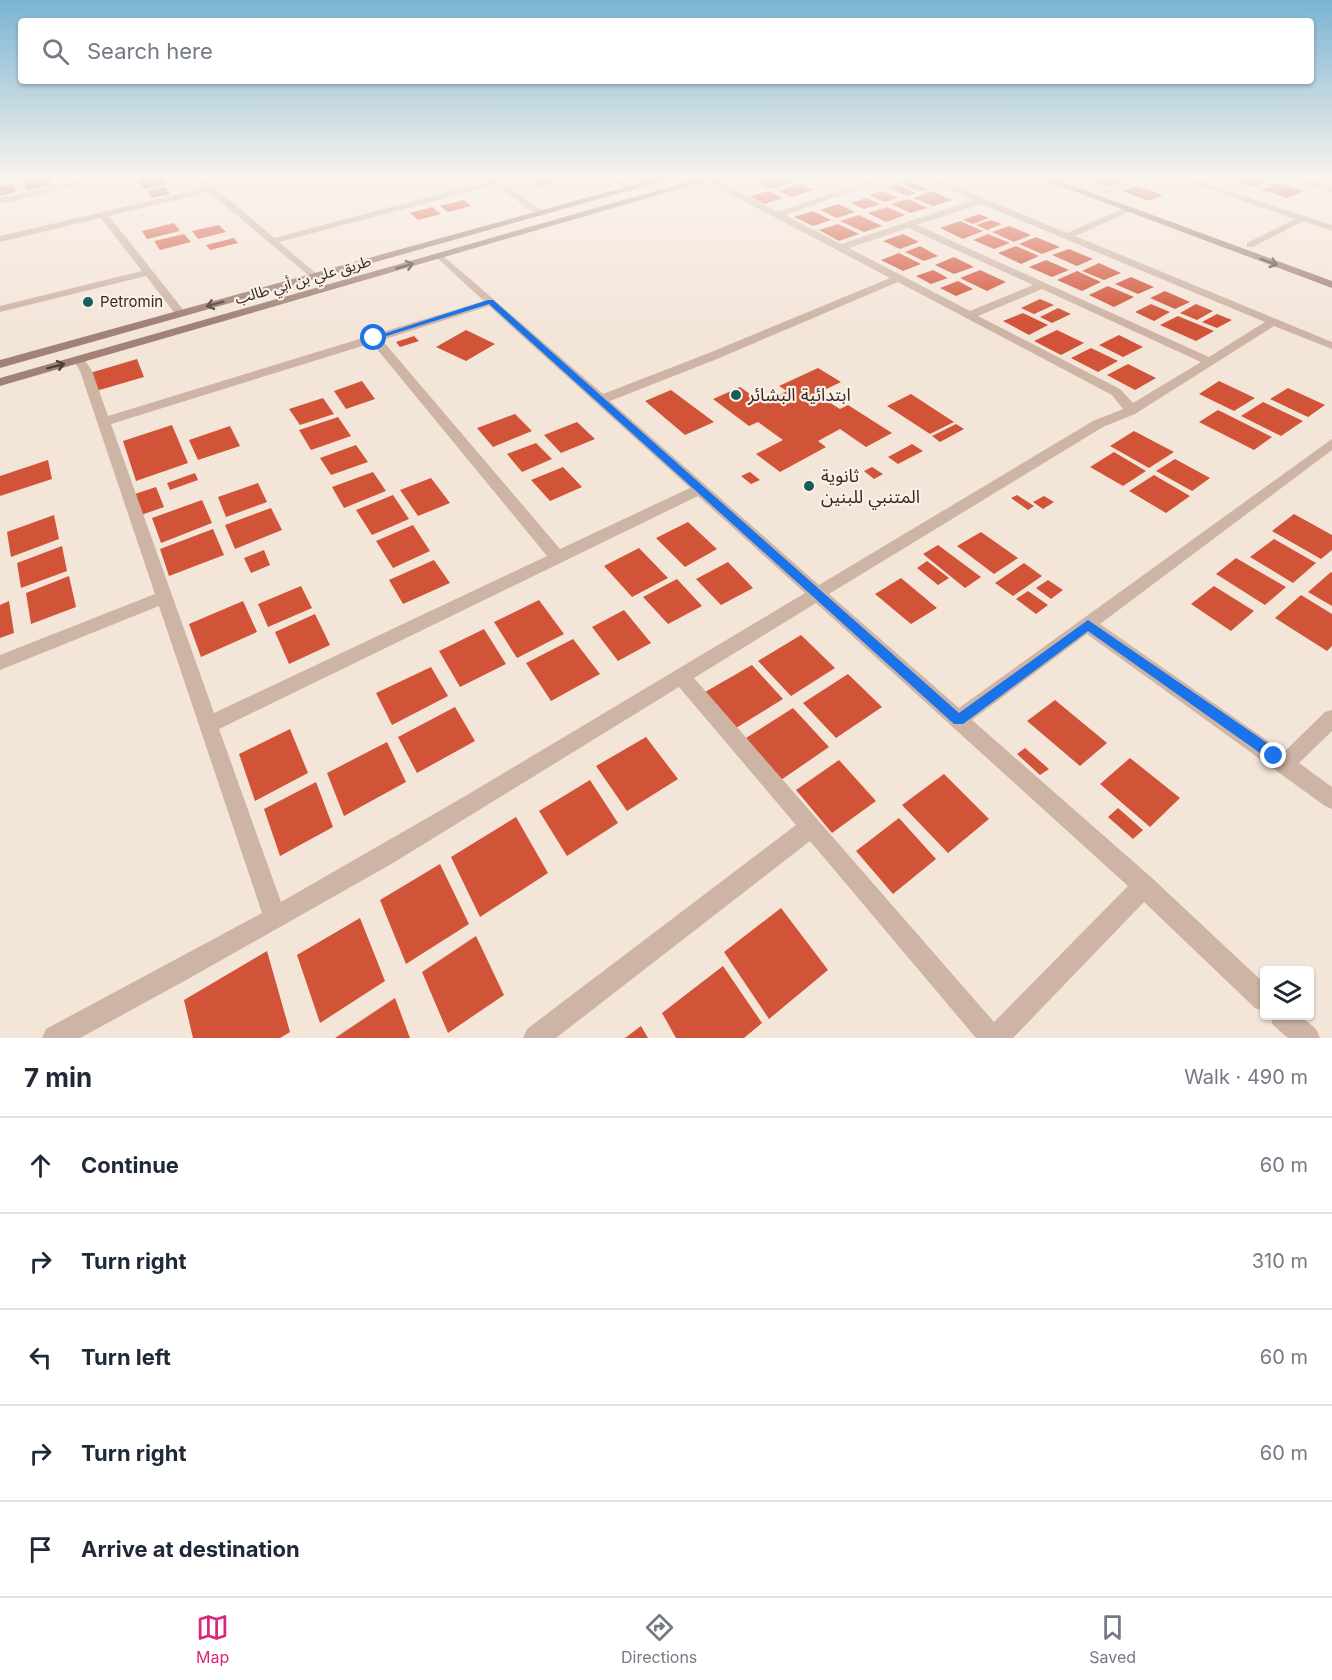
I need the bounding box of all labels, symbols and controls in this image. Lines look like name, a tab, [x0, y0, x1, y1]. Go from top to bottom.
search box	[18, 18, 1314, 84]
icon: search	[39, 35, 72, 68]
text: Search here	[87, 38, 213, 64]
street label: طريق علي بن أبي طالب	[233, 251, 374, 310]
one-way arrow	[1259, 258, 1278, 269]
one-way arrow	[395, 260, 414, 271]
place label: Petromin	[100, 292, 163, 311]
marker: Petromin	[81, 295, 95, 309]
one-way arrow	[206, 299, 225, 310]
route start	[360, 324, 386, 350]
one-way arrow	[47, 360, 66, 371]
place label: ابتدائية البشائر	[747, 384, 851, 406]
marker: ابتدائية البشائر	[729, 388, 743, 402]
place label: ثانوية المتنبي للبنين	[821, 465, 920, 510]
marker: ثانوية المتنبي للبنين	[802, 479, 816, 493]
route end	[1260, 742, 1286, 768]
map controls	[1260, 966, 1314, 1020]
button: layers	[1260, 966, 1314, 1020]
text: 7 min	[24, 1062, 92, 1093]
text: Walk · 490 m	[1184, 1065, 1308, 1089]
icon: ahead	[24, 1149, 57, 1182]
text: Continue	[81, 1152, 179, 1178]
text: 60 m	[1260, 1153, 1308, 1177]
icon: right	[24, 1245, 57, 1278]
text: Turn right	[81, 1248, 187, 1274]
text: 310 m	[1252, 1249, 1308, 1273]
icon: left	[24, 1341, 57, 1374]
text: Turn left	[81, 1344, 171, 1370]
text: 60 m	[1260, 1345, 1308, 1369]
icon: right	[24, 1437, 57, 1470]
text: Turn right	[81, 1440, 187, 1466]
text: 60 m	[1260, 1441, 1308, 1465]
icon: arrive	[24, 1533, 57, 1566]
text: Arrive at destination	[81, 1536, 300, 1562]
tab: Map	[196, 1611, 229, 1667]
tab: Directions	[621, 1611, 697, 1667]
tab: Saved	[1089, 1611, 1136, 1667]

